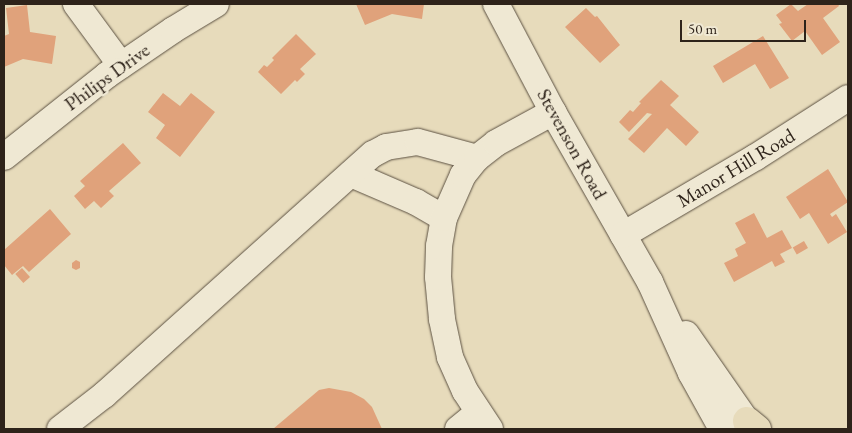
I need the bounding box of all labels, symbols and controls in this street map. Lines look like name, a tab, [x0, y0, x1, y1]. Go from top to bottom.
scale bar	[682, 10, 808, 42]
text: 50 m	[688, 19, 717, 38]
street label: Philips Drive	[60, 38, 154, 116]
street label: Stevenson Road	[532, 84, 612, 204]
street label: Manor Hill Road	[673, 123, 799, 213]

